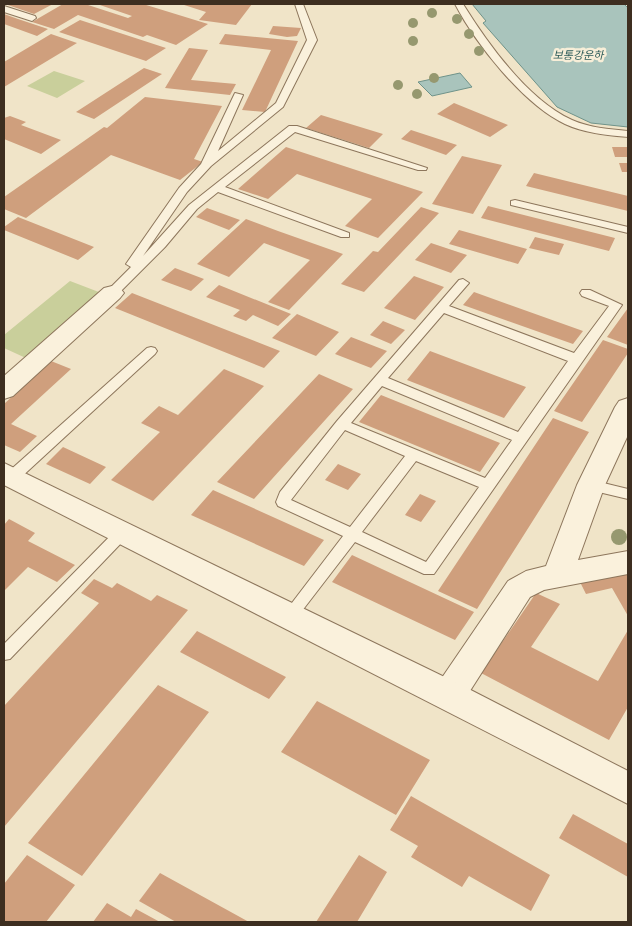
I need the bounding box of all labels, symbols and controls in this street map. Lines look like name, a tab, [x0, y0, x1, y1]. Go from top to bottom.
water label: 보통강운하	[553, 49, 605, 62]

